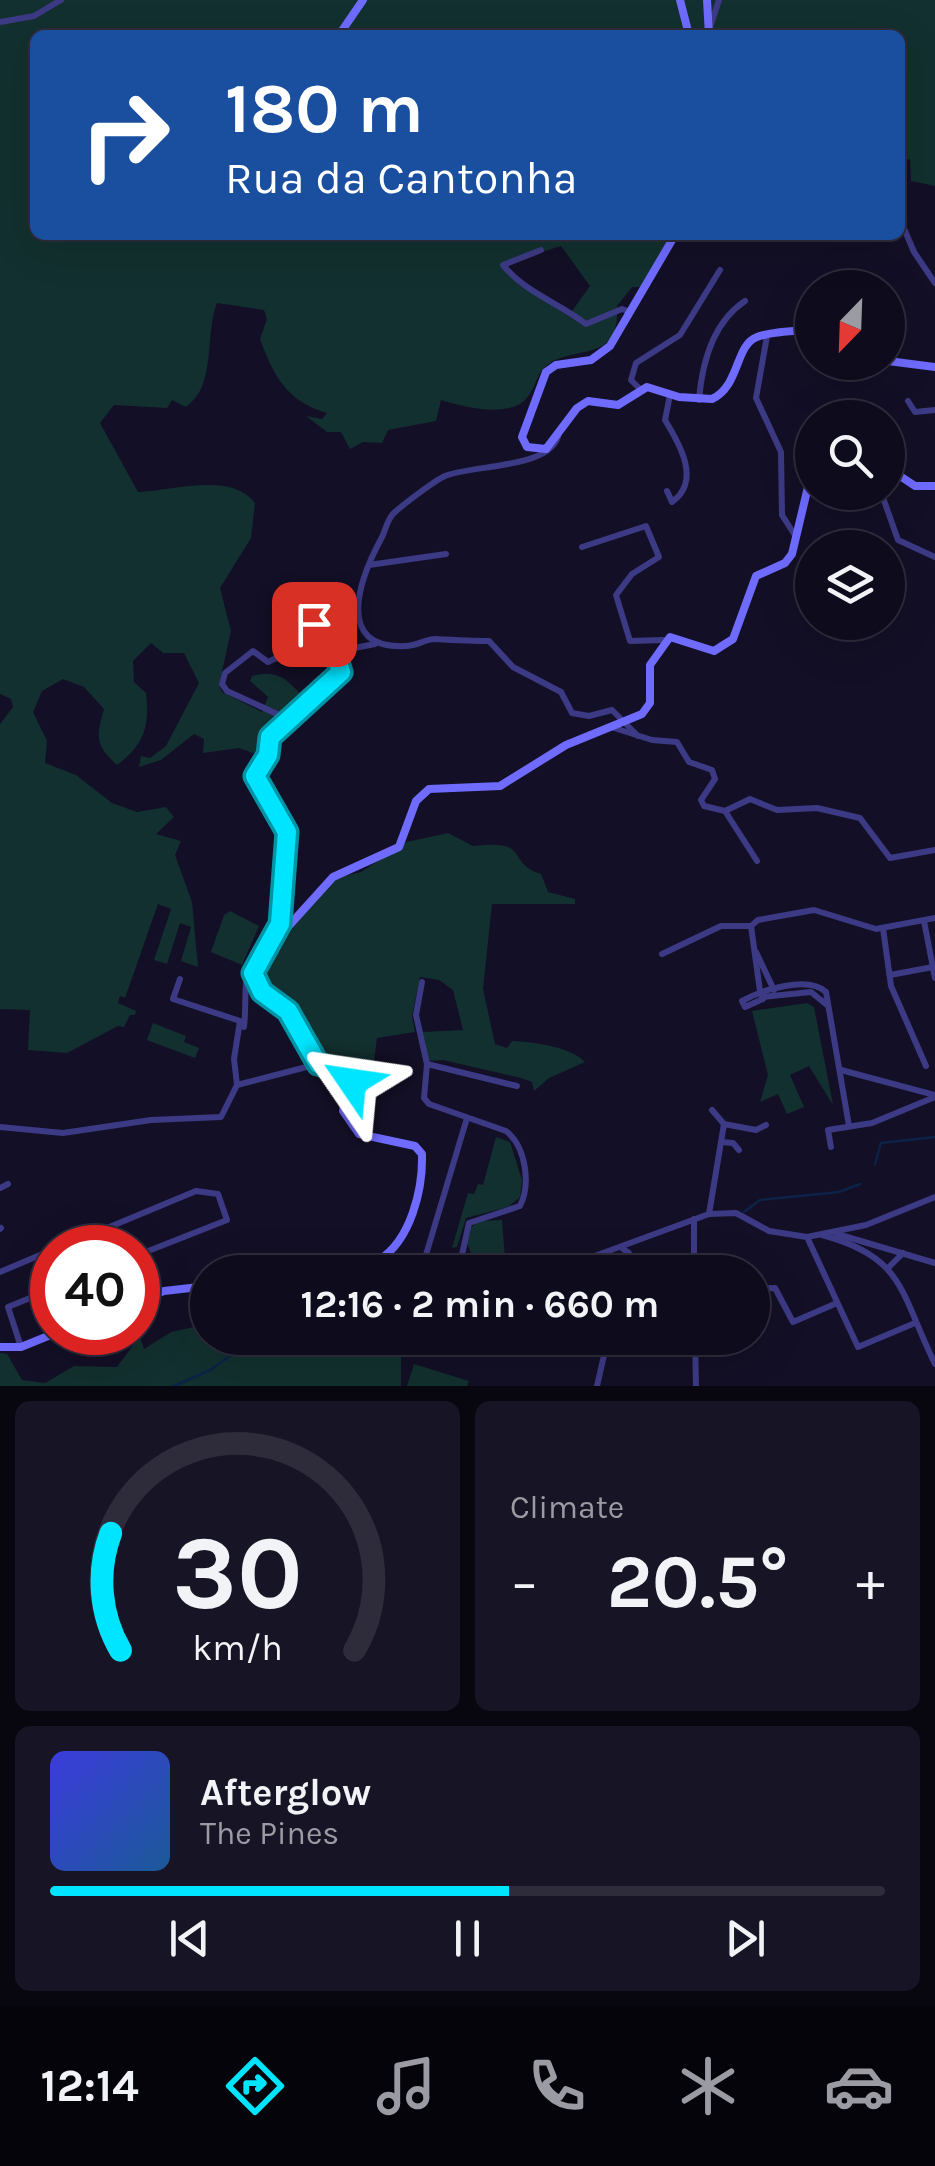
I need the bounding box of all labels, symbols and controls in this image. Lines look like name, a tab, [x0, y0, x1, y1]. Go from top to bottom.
text: 180 m	[225, 68, 424, 150]
icon: right	[60, 70, 190, 200]
text: Rua da Cantonha	[225, 152, 578, 204]
north arrow	[795, 270, 905, 380]
map controls	[795, 270, 905, 640]
button: search	[795, 400, 905, 510]
button: layers	[795, 530, 905, 640]
pin	[272, 582, 357, 667]
icon: arrive	[287, 597, 342, 652]
position arrow	[300, 1030, 404, 1134]
speed limit sign: 40	[30, 1225, 160, 1355]
text: 12:16 · 2 min · 660 m	[301, 1282, 659, 1327]
text: Climate	[510, 1489, 624, 1526]
text: 30	[172, 1513, 303, 1634]
text: 20.5°	[607, 1538, 788, 1626]
text: −	[510, 1550, 539, 1614]
text: +	[856, 1550, 885, 1614]
text: km/h	[192, 1627, 283, 1669]
text: Afterglow	[200, 1770, 371, 1815]
text: The Pines	[200, 1815, 339, 1852]
icon: previous	[162, 1911, 217, 1966]
icon: pause	[440, 1911, 495, 1966]
icon: next	[718, 1911, 773, 1966]
icon: directions	[220, 2051, 290, 2121]
icon: music	[371, 2051, 441, 2121]
icon: phone	[522, 2051, 592, 2121]
icon: climate	[673, 2051, 743, 2121]
icon: car	[824, 2051, 894, 2121]
text: 12:14	[41, 2060, 139, 2112]

